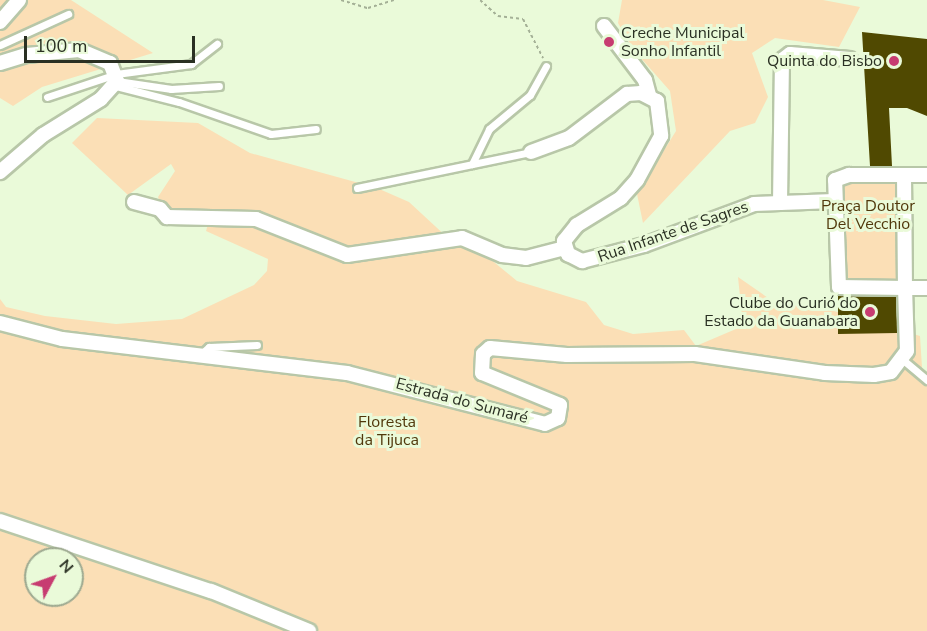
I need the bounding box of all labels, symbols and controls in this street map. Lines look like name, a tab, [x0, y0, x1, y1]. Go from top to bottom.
place label: Creche Municipal Sonho Infantil	[621, 23, 744, 61]
scale bar	[27, 24, 198, 62]
text: 100 m	[35, 34, 87, 58]
marker: Creche Municipal Sonho Infantil	[602, 35, 616, 49]
place label: Quinta do Bisbo	[767, 51, 882, 71]
marker: Quinta do Bisbo	[887, 54, 901, 68]
park label: Praça Doutor Del Vecchio	[821, 196, 915, 234]
street label: Rua Infante de Sagres	[595, 197, 751, 267]
place label: Clube do Curió do Estado da Guanabara	[704, 293, 858, 331]
marker: Clube do Curió do Estado da Guanabara	[863, 305, 877, 319]
street label: Estrada do Sumaré	[394, 374, 530, 428]
park label: Floresta da Tijuca	[355, 412, 419, 450]
north arrow	[24, 547, 84, 607]
text: N	[54, 555, 78, 578]

